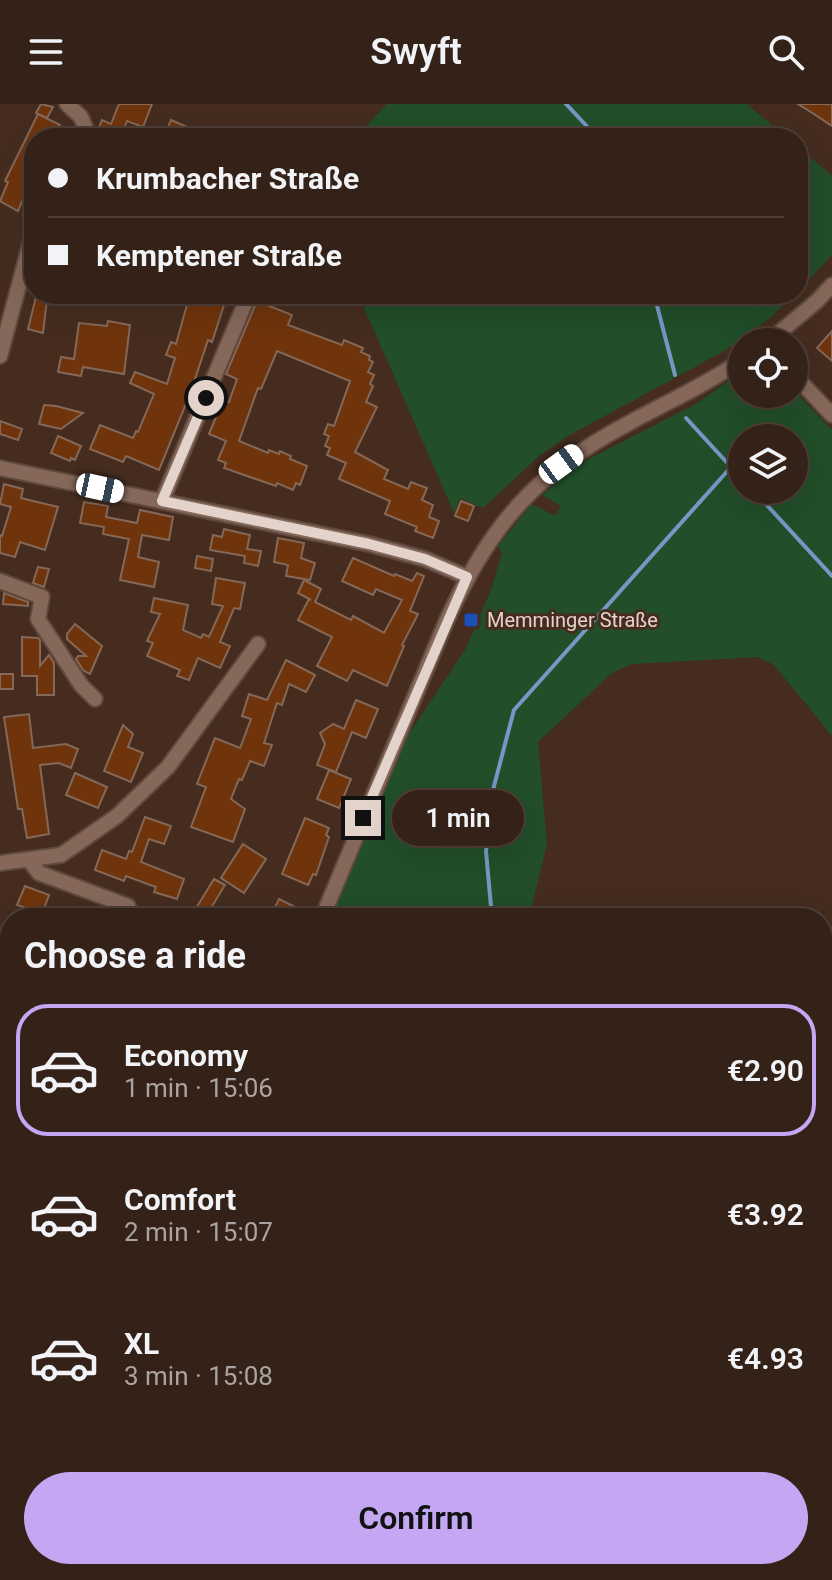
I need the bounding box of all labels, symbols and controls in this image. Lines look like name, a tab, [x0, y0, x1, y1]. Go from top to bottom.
icon: menu	[24, 30, 68, 74]
icon: search	[764, 30, 808, 74]
text: Swyft	[370, 31, 462, 73]
text: Krumbacher Straße	[96, 161, 359, 196]
text: Kemptener Straße	[96, 238, 342, 273]
map controls	[728, 328, 808, 504]
button: locate	[728, 328, 808, 408]
route start	[188, 380, 224, 416]
button: layers	[728, 424, 808, 504]
car	[535, 440, 587, 488]
car	[74, 471, 126, 505]
place label: Memminger Straße	[487, 608, 658, 632]
marker: Memminger Straße	[462, 611, 480, 629]
callout: 1 min	[391, 790, 523, 846]
route end	[345, 800, 381, 836]
text: 1 min	[425, 803, 491, 833]
text: Choose a ride	[24, 935, 246, 977]
icon: car	[28, 1034, 100, 1106]
text: Economy	[124, 1038, 248, 1073]
text: €2.90	[727, 1053, 804, 1088]
text: 1 min · 15:06	[124, 1073, 273, 1103]
icon: car	[28, 1178, 100, 1250]
text: Comfort	[124, 1182, 236, 1217]
text: €3.92	[727, 1197, 804, 1232]
text: 2 min · 15:07	[124, 1217, 273, 1247]
icon: car	[28, 1322, 100, 1394]
text: XL	[124, 1326, 159, 1361]
text: €4.93	[727, 1341, 804, 1376]
text: 3 min · 15:08	[124, 1361, 273, 1391]
button: Confirm	[24, 1472, 808, 1564]

